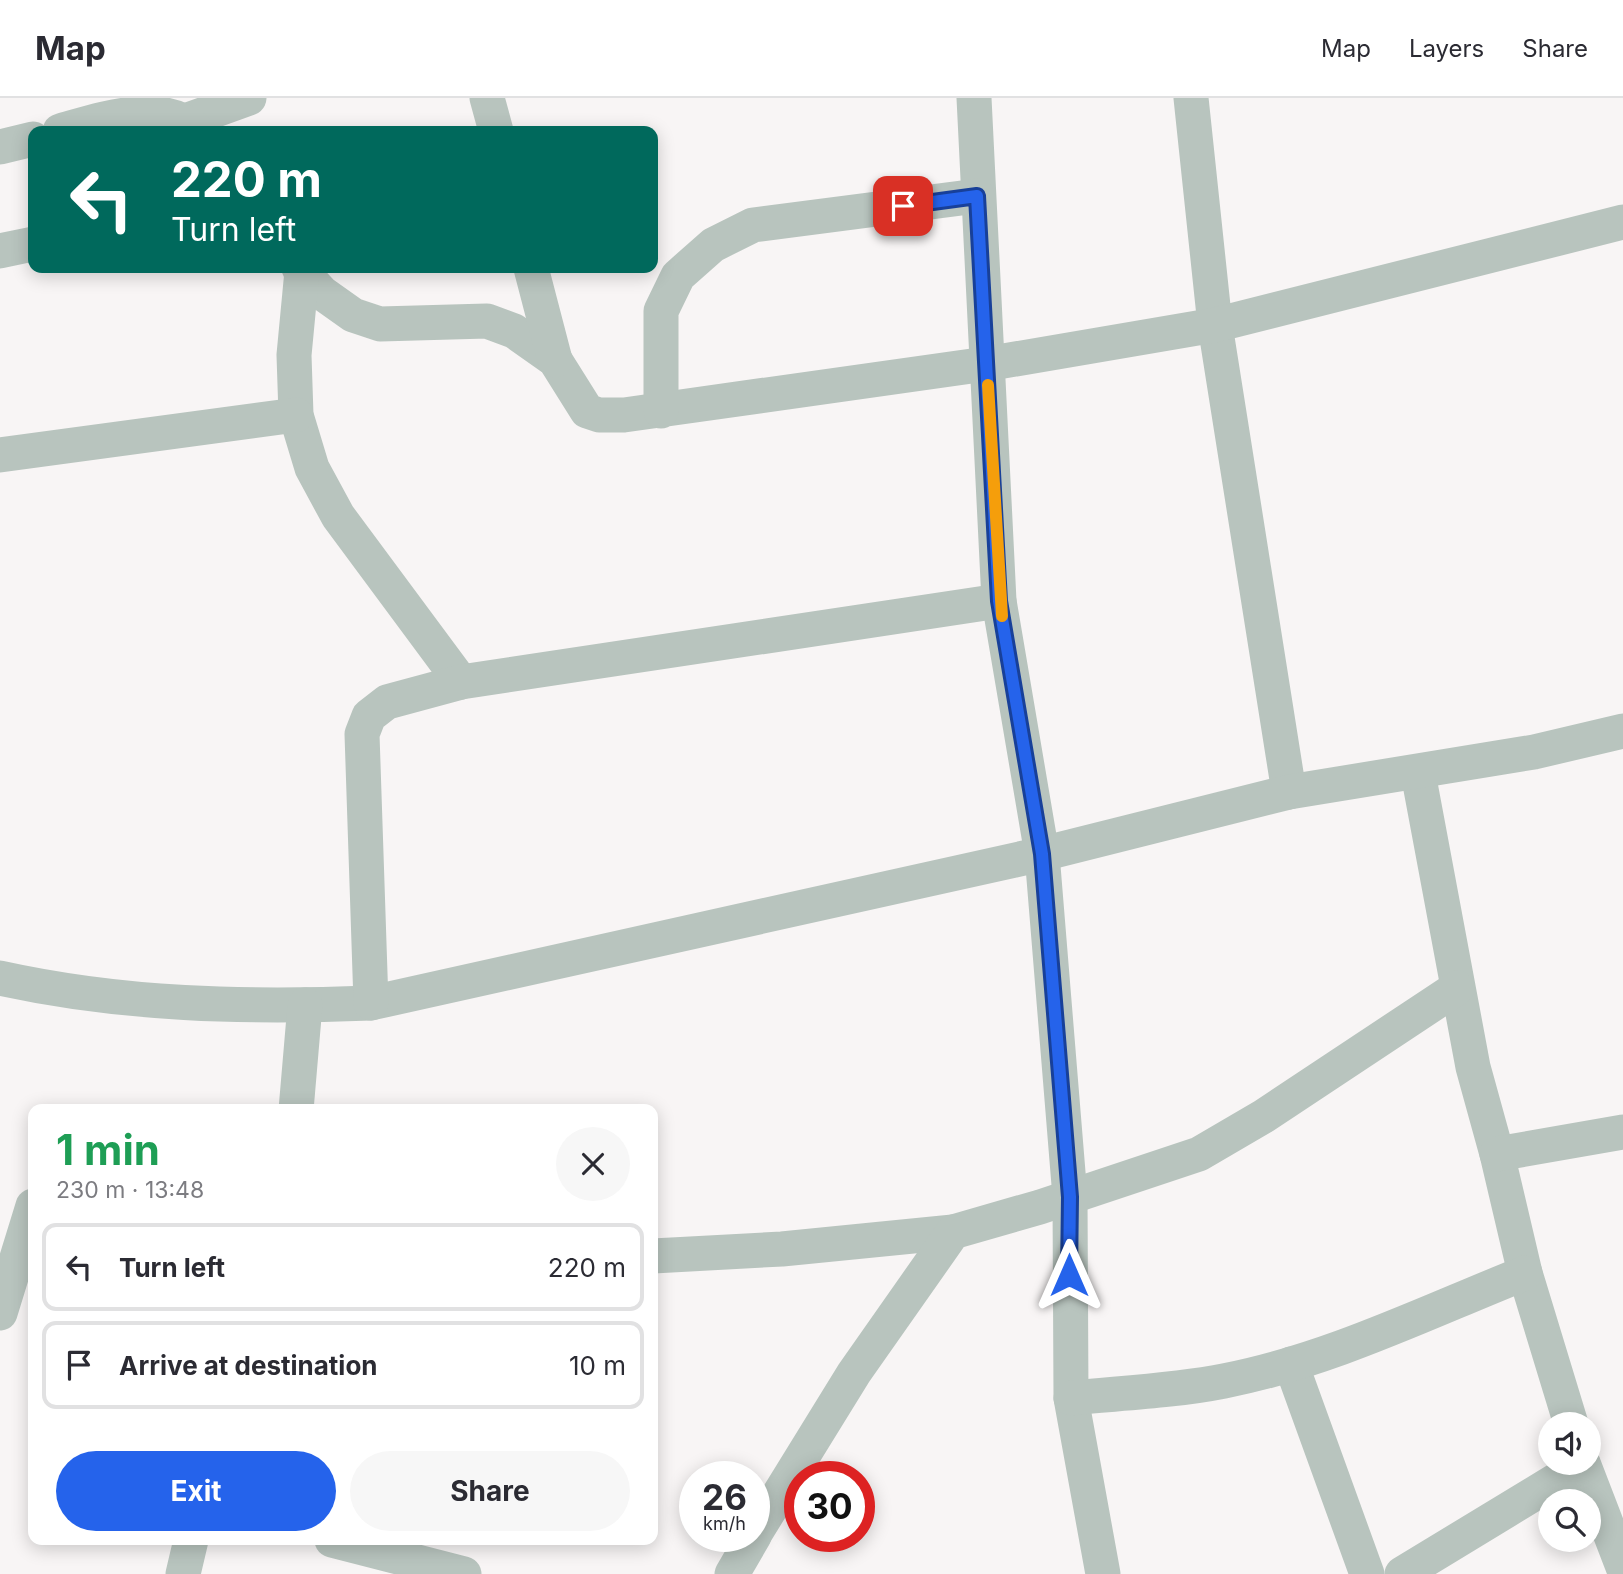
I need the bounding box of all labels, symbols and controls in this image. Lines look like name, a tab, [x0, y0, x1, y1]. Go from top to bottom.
text: Map	[35, 28, 106, 68]
text: Map	[1321, 34, 1371, 63]
text: Layers	[1409, 34, 1484, 63]
text: Share	[1522, 34, 1588, 63]
text: 220 m	[171, 150, 322, 209]
icon: left	[56, 154, 147, 245]
pin	[873, 176, 933, 236]
icon: arrive	[884, 187, 922, 225]
text: Turn left	[171, 210, 296, 249]
text: 1 min	[56, 1124, 160, 1175]
button: close	[556, 1127, 630, 1201]
text: 230 m · 13:48	[56, 1176, 204, 1204]
position arrow	[1032, 1238, 1106, 1312]
icon: left	[60, 1248, 98, 1286]
text: Turn left	[119, 1252, 225, 1283]
text: 220 m	[548, 1252, 626, 1283]
icon: arrive	[60, 1346, 98, 1384]
text: Arrive at destination	[119, 1350, 378, 1381]
text: 10 m	[569, 1350, 626, 1381]
map controls	[1538, 1412, 1601, 1552]
button: sound	[1538, 1412, 1601, 1475]
button: Exit	[56, 1451, 336, 1531]
button: Share	[350, 1451, 630, 1531]
speed limit sign: 30	[784, 1461, 875, 1552]
text: 26	[702, 1476, 747, 1518]
button: search	[1538, 1489, 1601, 1552]
text: km/h	[703, 1513, 746, 1534]

